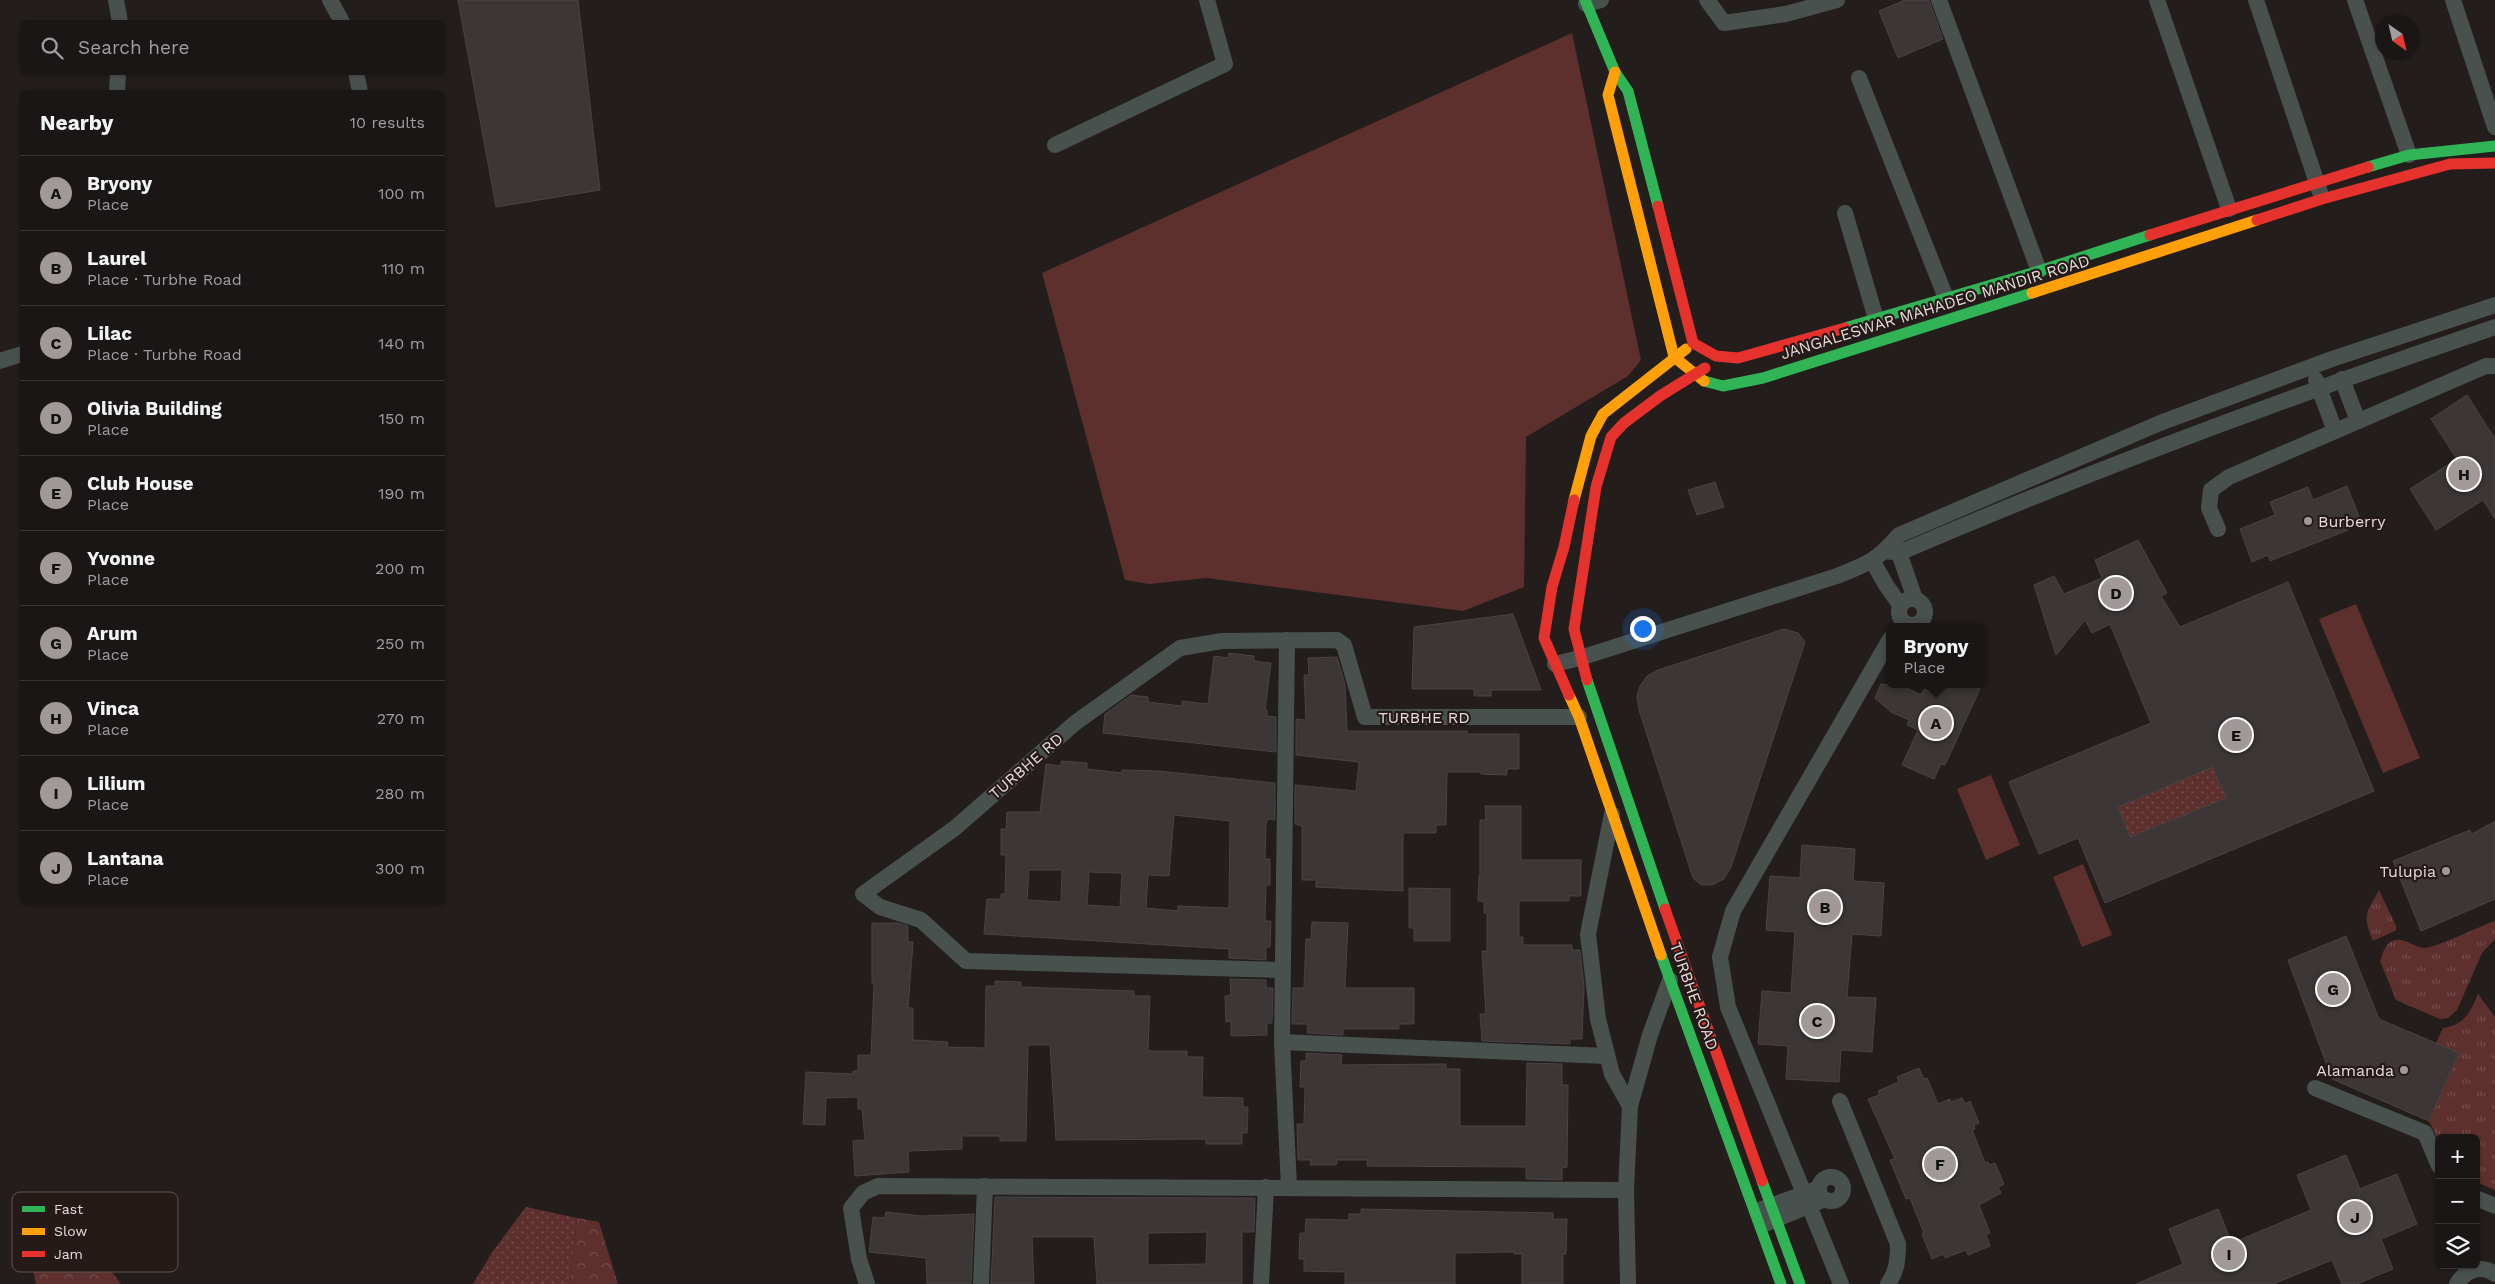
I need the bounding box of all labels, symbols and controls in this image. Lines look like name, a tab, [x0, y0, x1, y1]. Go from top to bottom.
north arrow	[2375, 15, 2420, 60]
search box	[20, 20, 445, 75]
icon: search	[38, 34, 66, 62]
text: Search here	[78, 36, 189, 59]
text: Nearby	[40, 110, 113, 135]
text: 10 results	[350, 113, 425, 132]
text: Bryony	[87, 172, 152, 195]
text: A	[51, 184, 61, 203]
text: 100 m	[378, 184, 425, 203]
text: Place	[87, 195, 129, 214]
text: Laurel	[87, 247, 146, 270]
street label: JANGALESWAR MAHADEO MANDIR ROAD	[1778, 251, 2092, 363]
text: B	[51, 259, 61, 278]
text: 110 m	[382, 259, 425, 278]
text: Place · Turbhe Road	[87, 270, 242, 289]
text: Lilac	[87, 322, 132, 345]
text: C	[51, 334, 61, 353]
text: 140 m	[378, 334, 425, 353]
text: Place · Turbhe Road	[87, 345, 242, 364]
text: Olivia Building	[87, 397, 222, 420]
text: D	[50, 409, 62, 428]
text: 150 m	[379, 409, 425, 428]
text: Place	[87, 420, 129, 439]
pin: H	[2448, 455, 2480, 493]
text: Club House	[87, 472, 194, 495]
text: E	[51, 484, 61, 503]
text: 190 m	[378, 484, 425, 503]
text: Place	[87, 495, 129, 514]
place label: Burberry	[2318, 512, 2386, 531]
marker: Burberry	[2302, 515, 2314, 527]
text: Yvonne	[87, 547, 155, 570]
text: F	[51, 559, 61, 578]
text: 200 m	[375, 559, 425, 578]
text: Place	[87, 570, 129, 589]
pin: D	[2100, 574, 2132, 612]
your location	[1630, 616, 1656, 642]
text: Arum	[87, 622, 138, 645]
popup	[1886, 623, 1986, 688]
text: G	[50, 634, 62, 653]
text: 250 m	[376, 634, 425, 653]
text: Bryony	[1903, 635, 1969, 658]
text: Place	[87, 645, 129, 664]
text: Place	[1903, 658, 1945, 677]
text: Vinca	[87, 697, 139, 720]
pin: A	[1920, 704, 1952, 742]
street label: TURBHE RD	[1378, 708, 1470, 727]
text: H	[50, 709, 62, 728]
text: 270 m	[377, 709, 425, 728]
pin: E	[2220, 716, 2252, 754]
text: Place	[87, 720, 129, 739]
street label: TURBHE RD	[985, 729, 1067, 803]
text: Lilium	[87, 772, 145, 795]
text: I	[53, 784, 59, 803]
text: 280 m	[375, 784, 425, 803]
text: Place	[87, 795, 129, 814]
text: Lantana	[87, 847, 163, 870]
text: J	[51, 859, 61, 878]
text: 300 m	[375, 859, 425, 878]
place label: Tulupia	[2379, 862, 2436, 881]
marker: Tulupia	[2440, 865, 2452, 877]
text: Place	[87, 870, 129, 889]
pin: B	[1809, 888, 1841, 926]
street label: TURBHE ROAD	[1666, 939, 1722, 1053]
pin: G	[2317, 970, 2349, 1008]
pin: C	[1801, 1002, 1833, 1040]
place label: Alamanda	[2316, 1061, 2394, 1080]
marker: Alamanda	[2398, 1064, 2410, 1076]
map controls	[2435, 1134, 2480, 1269]
button: +	[2435, 1134, 2480, 1179]
pin: F	[1924, 1145, 1956, 1183]
button: −	[2435, 1179, 2480, 1224]
legend	[12, 1192, 178, 1272]
pin: J	[2339, 1198, 2371, 1236]
text: Fast	[54, 1201, 83, 1217]
text: Slow	[54, 1223, 87, 1239]
button: layers	[2435, 1224, 2480, 1269]
pin: I	[2213, 1235, 2245, 1273]
text: Jam	[54, 1246, 83, 1262]

